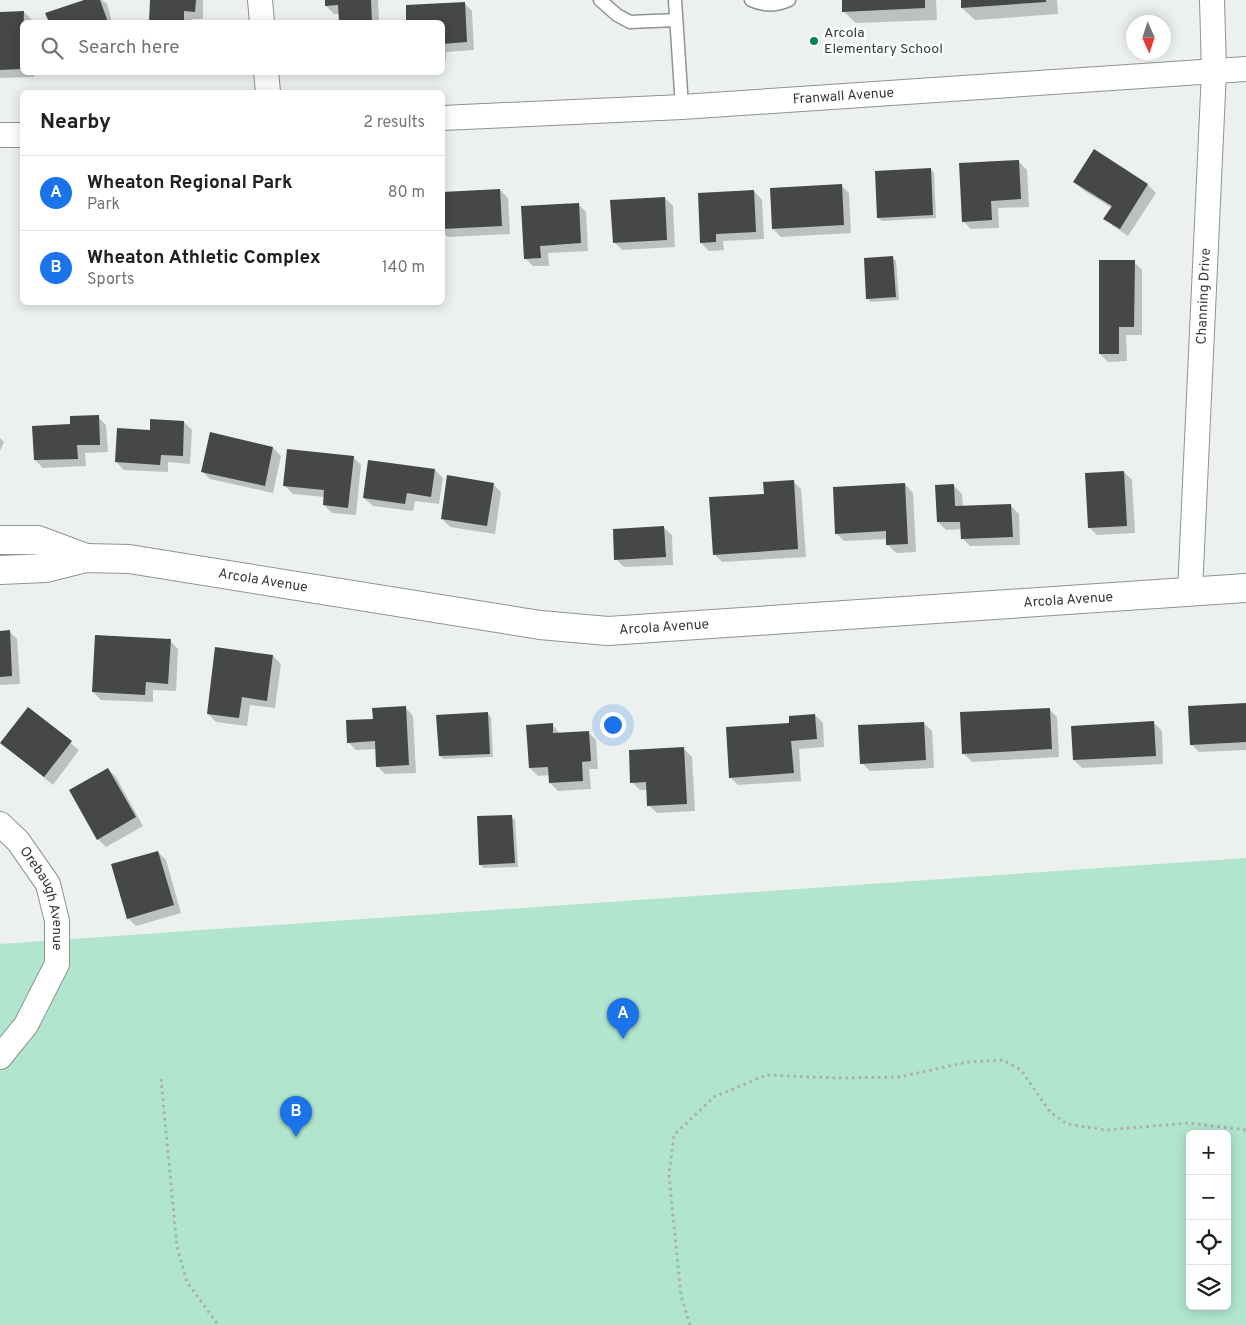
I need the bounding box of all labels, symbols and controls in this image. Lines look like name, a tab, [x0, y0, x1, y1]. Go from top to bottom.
north arrow	[1126, 15, 1171, 60]
search box	[20, 20, 445, 75]
place label: Arcola Elementary School	[824, 25, 943, 58]
icon: search	[38, 34, 66, 62]
marker: Arcola Elementary School	[808, 35, 820, 47]
text: Search here	[78, 36, 180, 60]
street label: Franwall Avenue	[792, 84, 895, 108]
text: Nearby	[40, 109, 111, 136]
text: 2 results	[363, 113, 425, 133]
text: Wheaton Regional Park	[87, 171, 293, 195]
text: A	[50, 183, 62, 203]
text: 80 m	[388, 183, 425, 203]
text: Park	[87, 195, 120, 215]
text: Wheaton Athletic Complex	[87, 246, 321, 270]
street label: Channing Drive	[1193, 248, 1214, 345]
text: B	[50, 258, 62, 278]
text: 140 m	[382, 258, 425, 278]
text: Sports	[87, 270, 135, 290]
street label: Arcola Avenue	[217, 565, 309, 596]
street label: Arcola Avenue	[1023, 588, 1114, 612]
street label: Arcola Avenue	[618, 616, 710, 639]
your location	[600, 712, 626, 738]
street label: Orebaugh Avenue	[16, 843, 65, 951]
pin: A	[607, 998, 639, 1039]
pin: B	[280, 1096, 312, 1137]
map controls	[1186, 1130, 1231, 1310]
button: +	[1186, 1130, 1231, 1175]
button: −	[1186, 1175, 1231, 1220]
button: locate	[1186, 1220, 1231, 1265]
button: layers	[1186, 1265, 1231, 1310]

